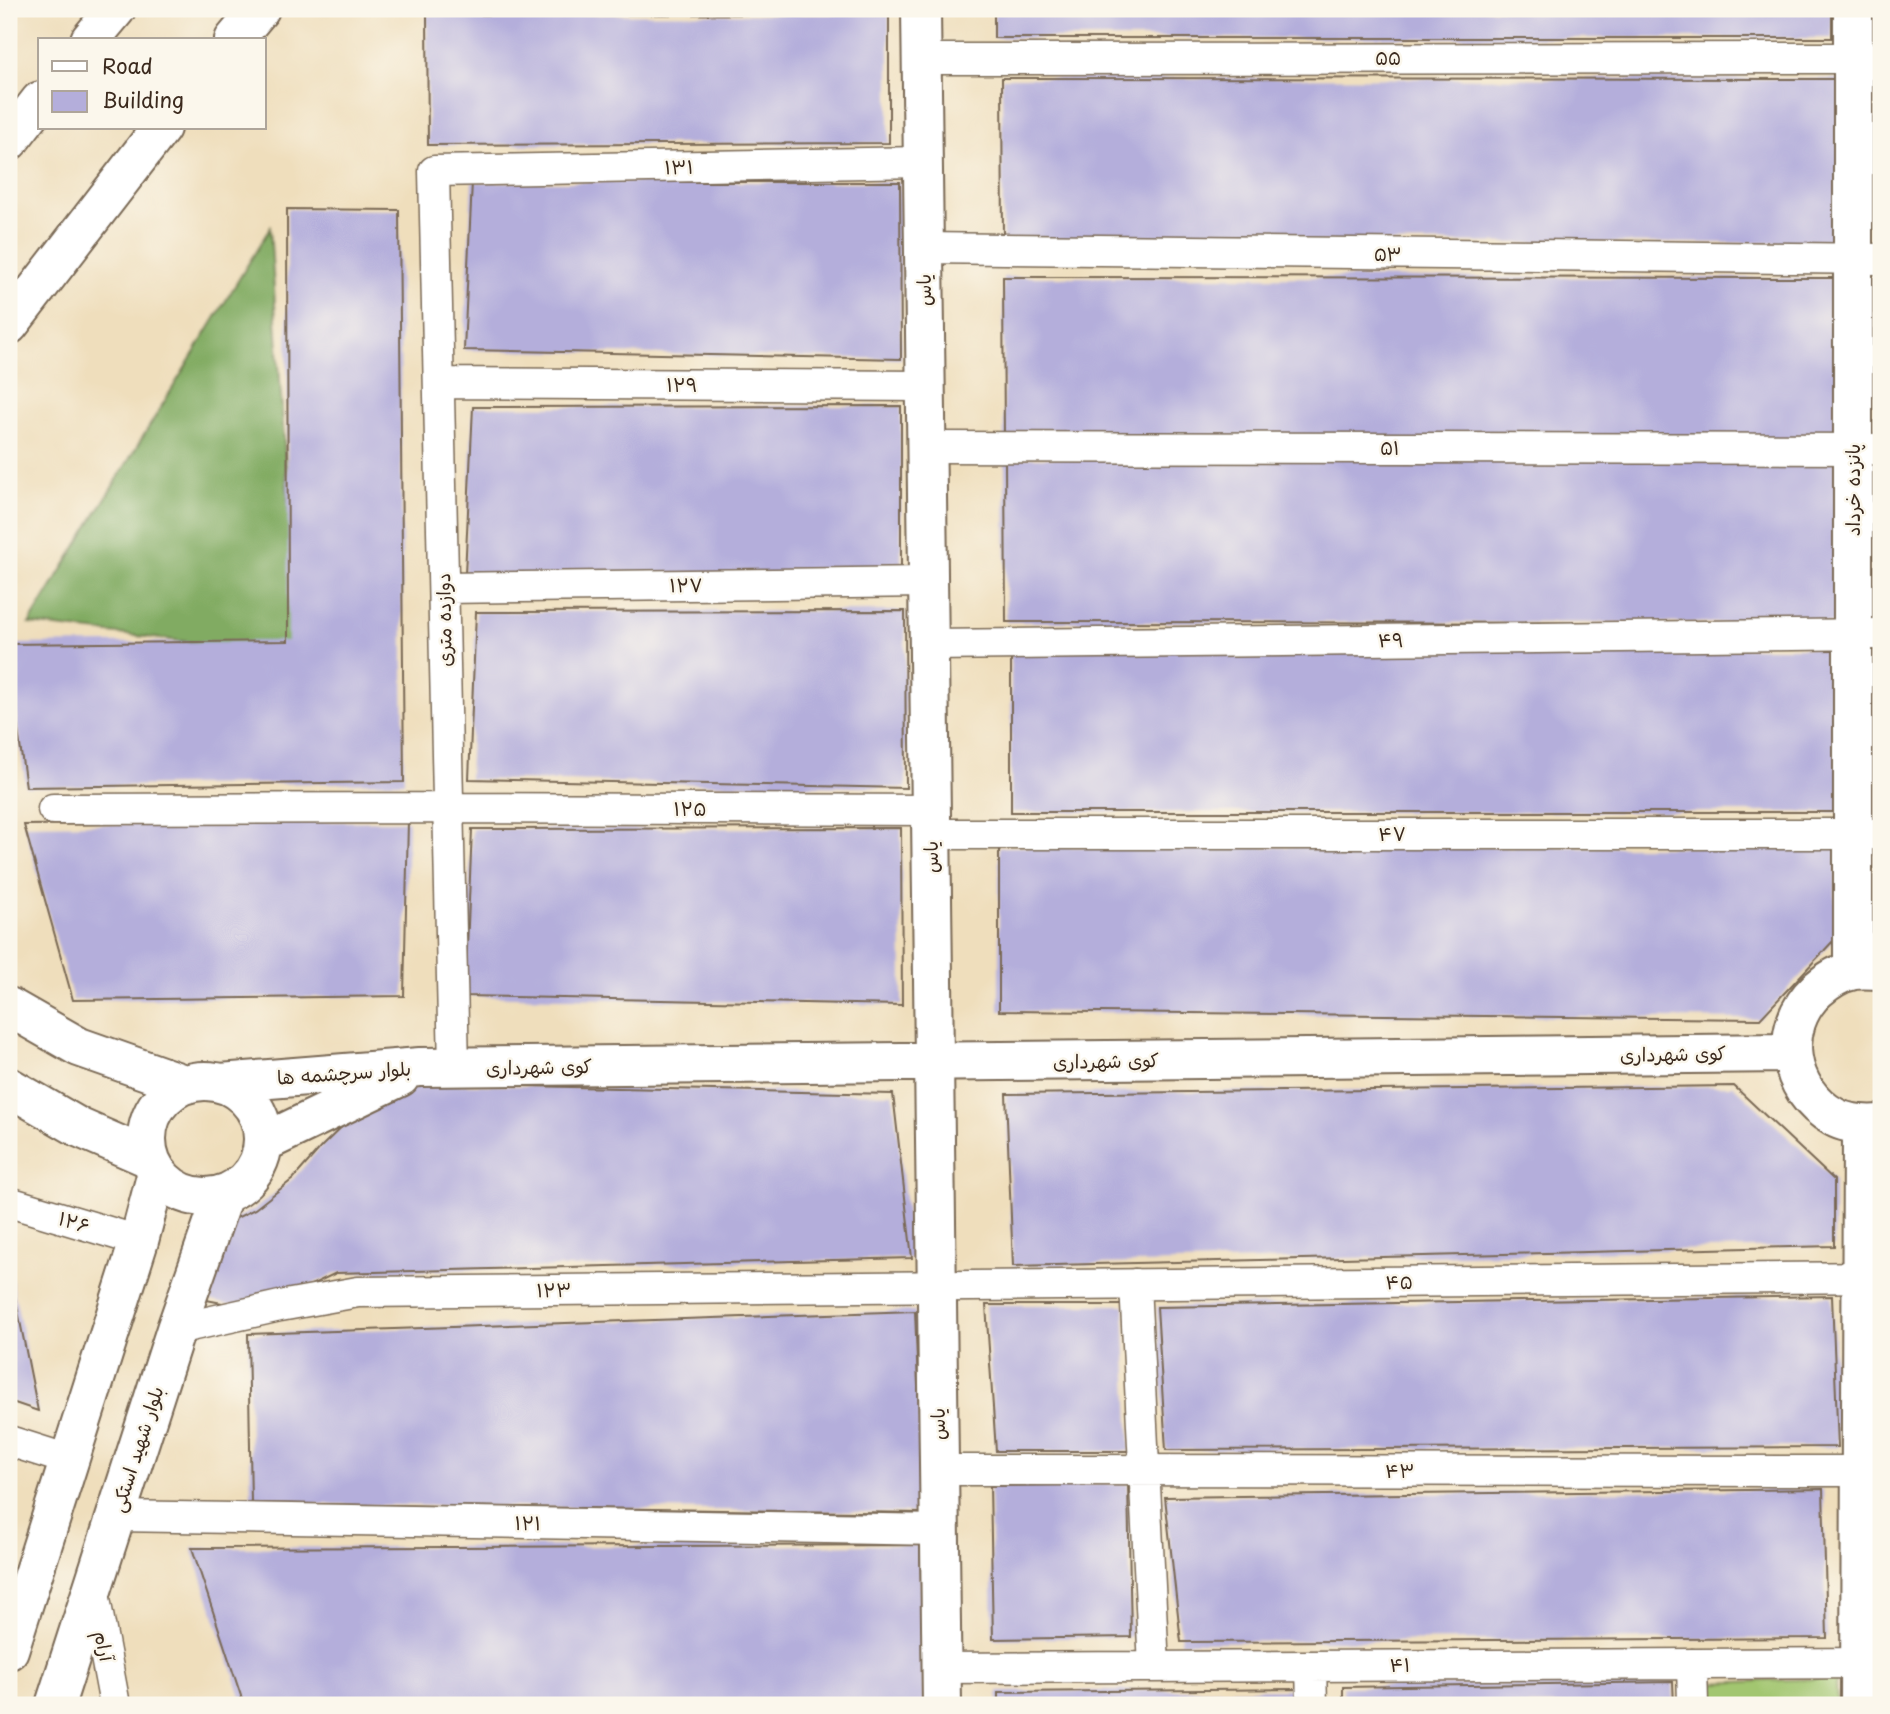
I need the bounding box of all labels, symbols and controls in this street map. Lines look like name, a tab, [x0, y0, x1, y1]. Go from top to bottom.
legend	[38, 38, 266, 130]
street label: ۵۵	[1375, 43, 1401, 71]
text: Road	[102, 49, 153, 81]
text: Building	[102, 83, 184, 115]
street label: ۱۳۱	[664, 152, 694, 180]
street label: ۵۳	[1374, 239, 1402, 267]
street label: یاس	[909, 274, 937, 306]
street label: ۱۲۹	[666, 370, 698, 398]
street label: ۵۱	[1380, 433, 1400, 461]
street label: پانزده خرداد	[1838, 444, 1866, 536]
street label: ۱۲۷	[669, 570, 703, 598]
street label: دوازده متری	[428, 573, 458, 667]
street label: ۴۹	[1378, 625, 1404, 653]
street label: ۱۲۵	[674, 794, 706, 822]
street label: ۴۷	[1378, 819, 1406, 847]
street label: یاس	[916, 841, 944, 873]
street label: کوی شهرداری	[1620, 1038, 1726, 1068]
street label: کوی شهرداری	[1053, 1045, 1159, 1075]
street label: کوی شهرداری	[486, 1051, 592, 1081]
street label: بلوار سرچشمه ها	[276, 1053, 412, 1091]
street label: ۱۲۶	[55, 1203, 93, 1239]
street label: ۴۵	[1385, 1267, 1413, 1295]
street label: ۱۲۳	[536, 1275, 572, 1303]
street label: بلوار شهید استکی	[103, 1382, 170, 1515]
street label: یاس	[923, 1408, 951, 1440]
street label: ۴۳	[1385, 1456, 1415, 1484]
street label: ۱۲۱	[514, 1508, 542, 1536]
street label: آرام	[86, 1628, 122, 1665]
street label: ۴۱	[1389, 1650, 1411, 1678]

